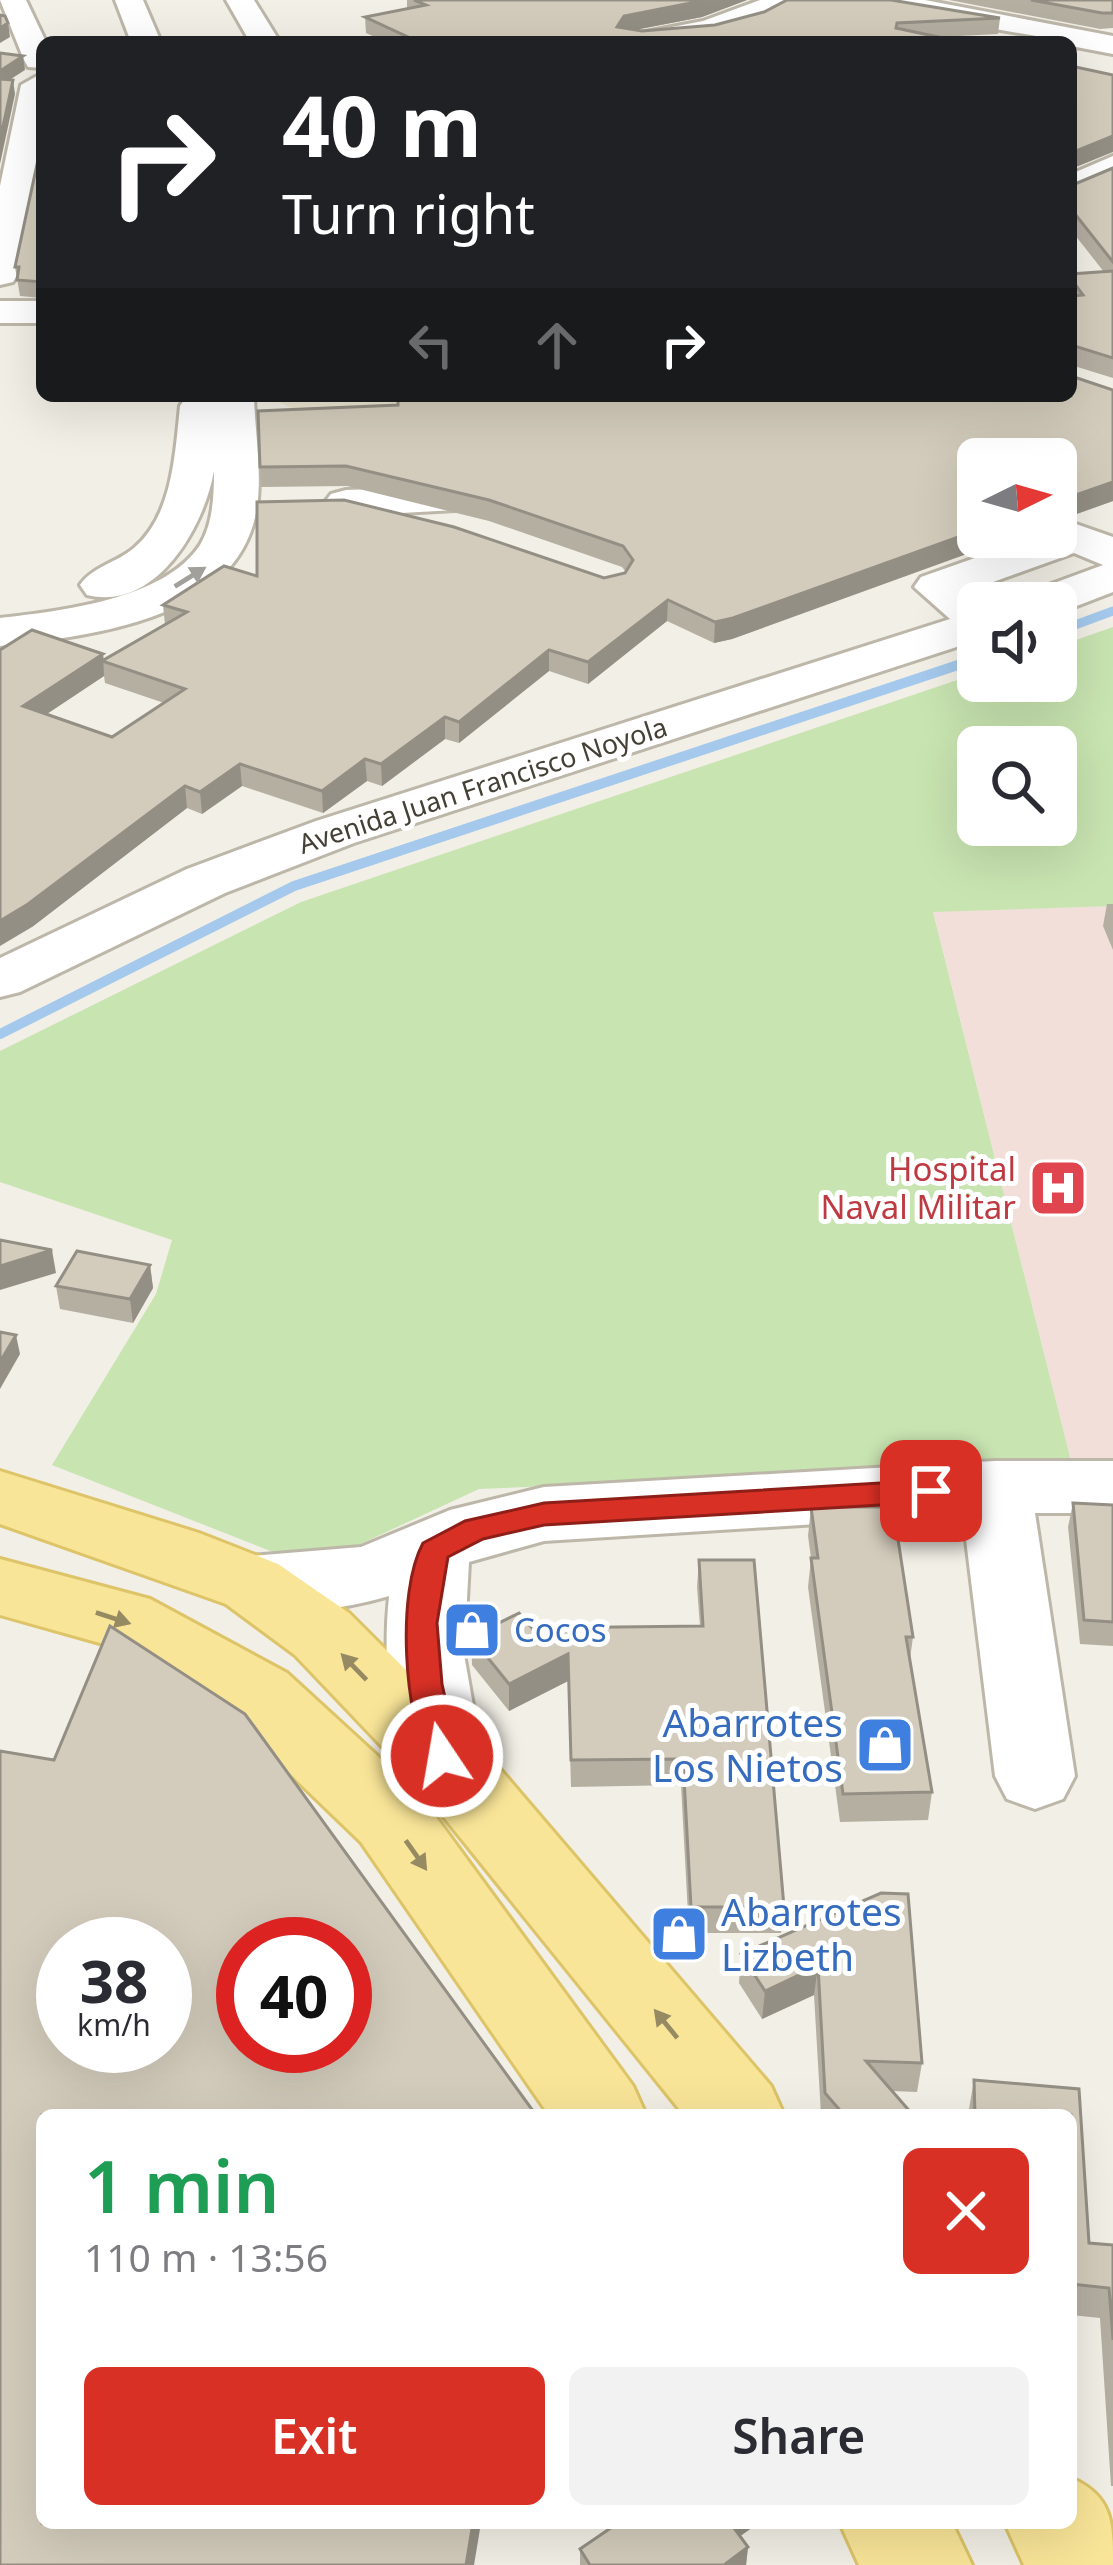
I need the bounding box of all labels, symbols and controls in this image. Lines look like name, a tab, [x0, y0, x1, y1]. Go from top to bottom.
text: 40 m	[282, 67, 482, 182]
icon: right	[84, 84, 240, 240]
text: Turn right	[282, 176, 535, 250]
icon: left	[398, 312, 464, 378]
icon: ahead	[524, 312, 590, 378]
icon: right	[650, 312, 716, 378]
north arrow	[957, 438, 1077, 558]
map controls	[957, 438, 1077, 846]
one-way arrow	[174, 567, 207, 589]
button: sound	[957, 582, 1077, 702]
street label: Avenida Juan Francisco Noyola	[293, 707, 672, 862]
button: search	[957, 726, 1077, 846]
place label: Hospital Naval Militar	[821, 1146, 1016, 1229]
hospital icon: Hospital Naval Militar	[1027, 1157, 1089, 1219]
pin	[880, 1440, 982, 1542]
icon: arrive	[898, 1458, 964, 1524]
shop icon: Cocos	[441, 1599, 503, 1661]
place label: Cocos	[514, 1607, 606, 1652]
one-way arrow	[95, 1610, 132, 1629]
one-way arrow	[341, 1653, 369, 1682]
position arrow	[379, 1693, 505, 1819]
place label: Abarrotes Los Nietos	[652, 1695, 843, 1793]
shop icon: Abarrotes Los Nietos	[854, 1714, 916, 1776]
one-way arrow	[404, 1838, 427, 1871]
place label: Abarrotes Lizbeth	[721, 1884, 902, 1982]
shop icon: Abarrotes Lizbeth	[648, 1903, 710, 1965]
speed limit sign: 40	[216, 1917, 372, 2073]
text: 38	[80, 1939, 148, 2021]
text: km/h	[77, 2004, 151, 2045]
one-way arrow	[654, 2009, 679, 2040]
text: 1 min	[84, 2136, 279, 2234]
button: close	[903, 2148, 1029, 2274]
text: 110 m · 13:56	[84, 2230, 328, 2283]
button: Exit	[84, 2367, 545, 2505]
button: Share	[569, 2367, 1029, 2505]

